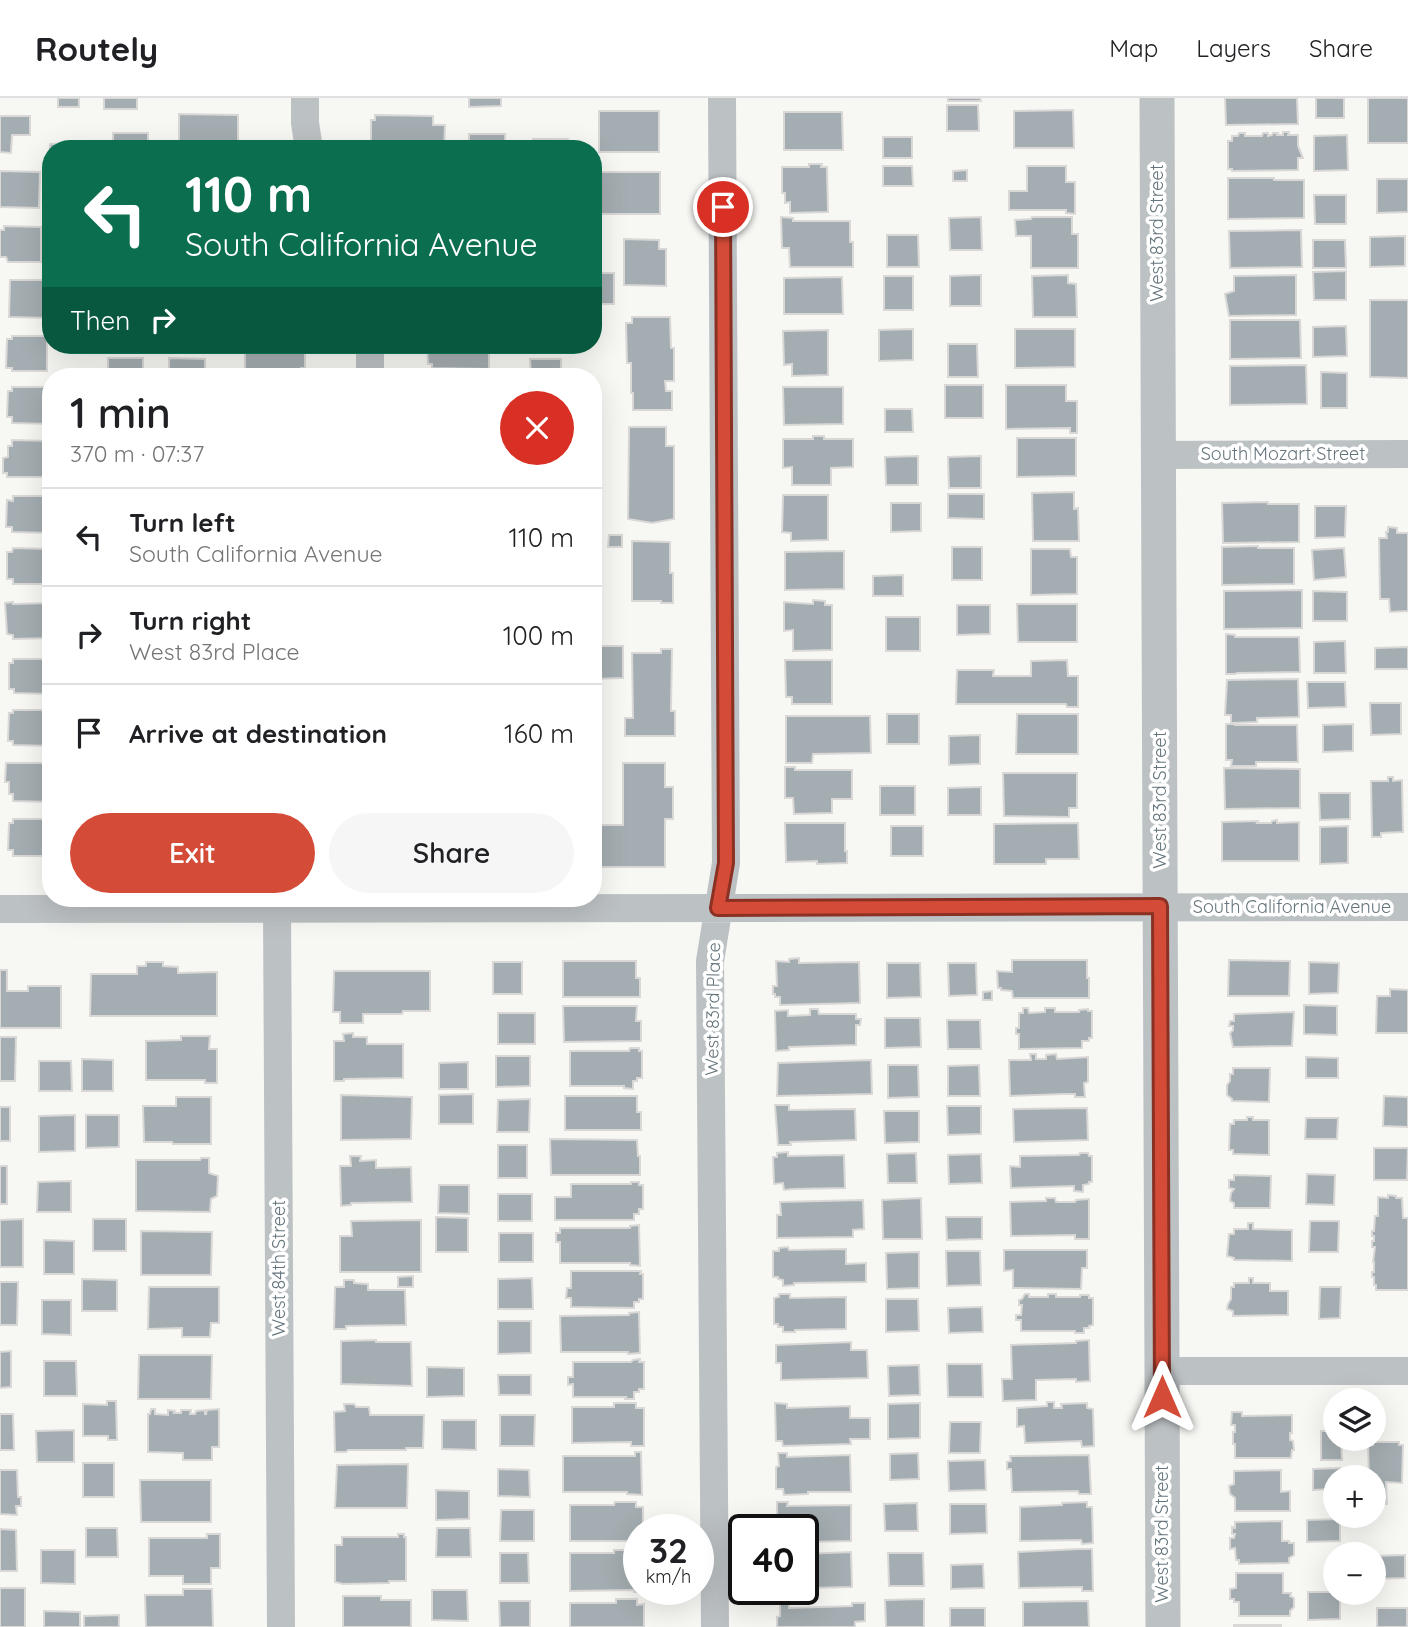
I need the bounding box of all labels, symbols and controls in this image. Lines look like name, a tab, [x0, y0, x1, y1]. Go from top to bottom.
text: Routely	[35, 28, 158, 69]
text: Map	[1109, 33, 1158, 63]
text: Layers	[1196, 33, 1271, 63]
text: Share	[1309, 33, 1373, 63]
text: 110 m	[185, 163, 312, 224]
street label: West 83rd Street	[1145, 164, 1168, 302]
icon: left	[70, 168, 161, 259]
pin	[693, 177, 753, 237]
icon: arrive	[704, 188, 742, 226]
text: South California Avenue	[185, 224, 538, 264]
icon: right	[144, 301, 182, 339]
text: Then	[70, 304, 130, 337]
text: 1 min	[70, 386, 171, 439]
button: close	[500, 391, 574, 465]
text: 370 m · 07:37	[70, 439, 204, 468]
street label: South Mozart Street	[1201, 442, 1365, 465]
text: Turn left	[129, 506, 236, 539]
icon: left	[70, 518, 108, 556]
text: 110 m	[508, 521, 574, 554]
text: South California Avenue	[129, 539, 382, 568]
text: Turn right	[129, 604, 251, 637]
icon: right	[70, 616, 108, 654]
text: 100 m	[503, 619, 574, 652]
text: West 83rd Place	[129, 637, 300, 666]
icon: arrive	[70, 714, 108, 752]
text: Arrive at destination	[129, 717, 387, 750]
text: 160 m	[504, 717, 574, 750]
street label: West 83rd Street	[1148, 731, 1171, 869]
button: Exit	[70, 813, 315, 893]
button: Share	[329, 813, 574, 893]
street label: South California Avenue	[1193, 895, 1391, 918]
street label: West 83rd Place	[700, 942, 725, 1076]
street label: West 84th Street	[267, 1200, 290, 1336]
position arrow	[1125, 1360, 1199, 1434]
map controls	[1323, 1388, 1386, 1605]
button: layers	[1323, 1388, 1386, 1451]
street label: West 83rd Street	[1150, 1465, 1173, 1603]
button: +	[1323, 1465, 1386, 1528]
speed limit sign: 40	[728, 1514, 819, 1605]
text: 32	[649, 1528, 688, 1572]
button: −	[1323, 1542, 1386, 1605]
text: km/h	[646, 1565, 691, 1588]

